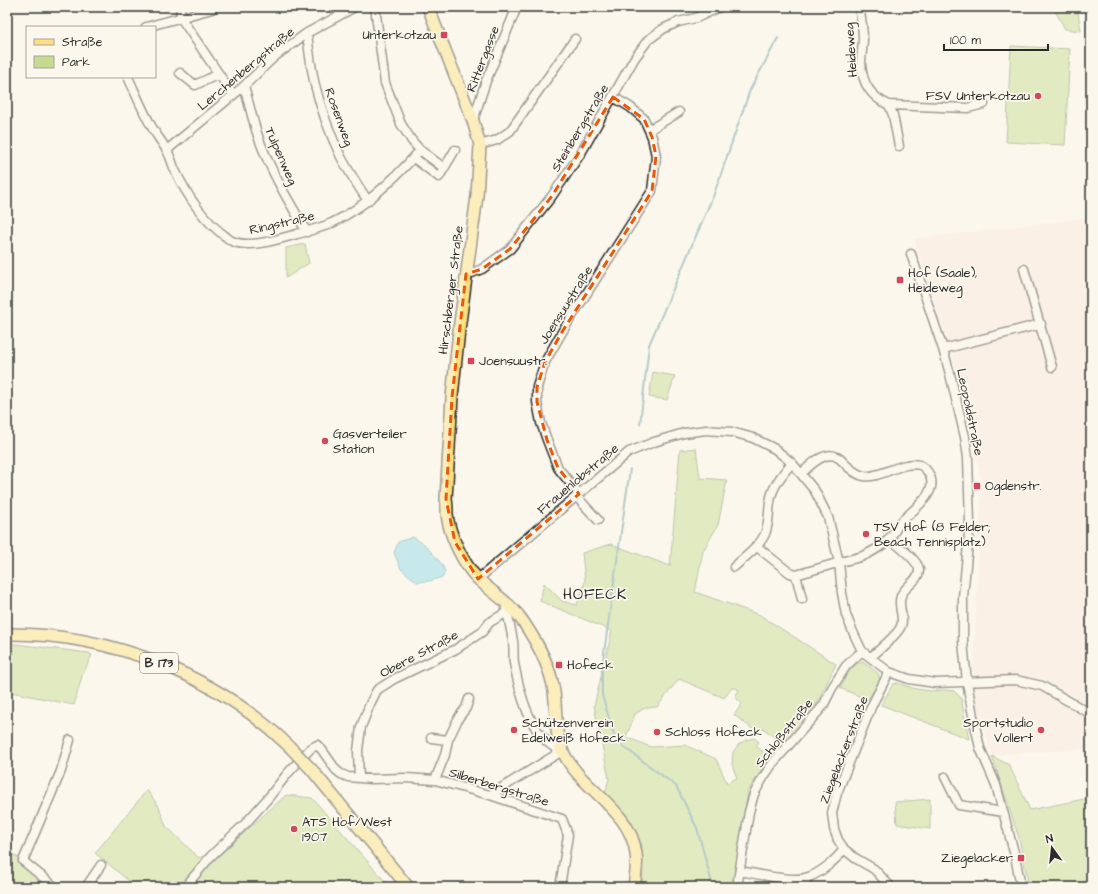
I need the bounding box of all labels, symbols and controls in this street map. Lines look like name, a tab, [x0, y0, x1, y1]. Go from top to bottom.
street label: Heideweg	[840, 22, 863, 78]
street label: Lerchenbergstraße	[194, 23, 299, 116]
street label: Rittergasse	[462, 23, 505, 95]
legend	[26, 26, 156, 78]
place label: Unterkotzau	[363, 26, 436, 44]
scale bar	[944, 26, 1048, 52]
marker: Unterkotzau	[439, 30, 449, 40]
text: 100 m	[950, 32, 981, 49]
text: Straße	[62, 34, 103, 51]
text: Park	[62, 54, 90, 71]
street label: Steinbergstraße	[547, 81, 614, 176]
street label: Rosenweg	[319, 85, 358, 149]
place label: FSV Unterkotzau	[926, 87, 1030, 105]
marker: FSV Unterkotzau	[1033, 91, 1043, 101]
street label: Tulpenweg	[259, 124, 302, 189]
street label: Ringstraße	[248, 207, 317, 240]
street label: Hirschberger Straße	[434, 225, 469, 355]
street label: Joensuustraße	[535, 262, 597, 348]
place label: Hof (Saale), Heideweg	[908, 264, 978, 298]
marker: Hof (Saale), Heideweg	[895, 275, 905, 285]
place label: Joensuustr.	[479, 352, 547, 370]
marker: Joensuustr.	[466, 356, 476, 366]
street label: Leopoldstraße	[952, 367, 988, 457]
place label: Gasverteiler Station	[333, 425, 407, 458]
marker: Gasverteiler Station	[320, 436, 330, 446]
street label: Frauenlobstraße	[533, 440, 623, 518]
place label: Ogdenstr.	[985, 477, 1042, 496]
marker: Ogdenstr.	[972, 481, 982, 491]
place label: TSV Hof (8 Felder; Beach Tennisplatz)	[874, 518, 990, 551]
marker: TSV Hof (8 Felder; Beach Tennisplatz)	[861, 529, 871, 539]
district label: HOFECK	[563, 584, 627, 605]
street label: Obere Straße	[377, 626, 461, 682]
road number: B 173	[140, 653, 178, 673]
place label: Hofeck	[567, 656, 613, 674]
marker: Hofeck	[554, 660, 564, 670]
street label: Ziegelackerstraße	[815, 694, 874, 807]
street label: Schloßstraße	[751, 695, 817, 771]
place label: Schützenverein Edelweiß Hofeck	[522, 714, 626, 747]
place label: Sportstudio Vollert	[963, 714, 1034, 747]
place label: Schloss Hofeck	[665, 723, 762, 741]
marker: Schützenverein Edelweiß Hofeck	[509, 725, 519, 735]
marker: Sportstudio Vollert	[1036, 725, 1046, 735]
marker: Schloss Hofeck	[652, 727, 662, 737]
street label: Silberbergstraße	[446, 763, 551, 812]
place label: ATS Hof/West 1907	[302, 813, 393, 846]
marker: ATS Hof/West 1907	[289, 824, 299, 834]
north arrow	[1032, 828, 1072, 868]
text: N	[1044, 831, 1055, 847]
place label: Ziegelacker	[941, 849, 1013, 868]
marker: Ziegelacker	[1016, 853, 1026, 863]

